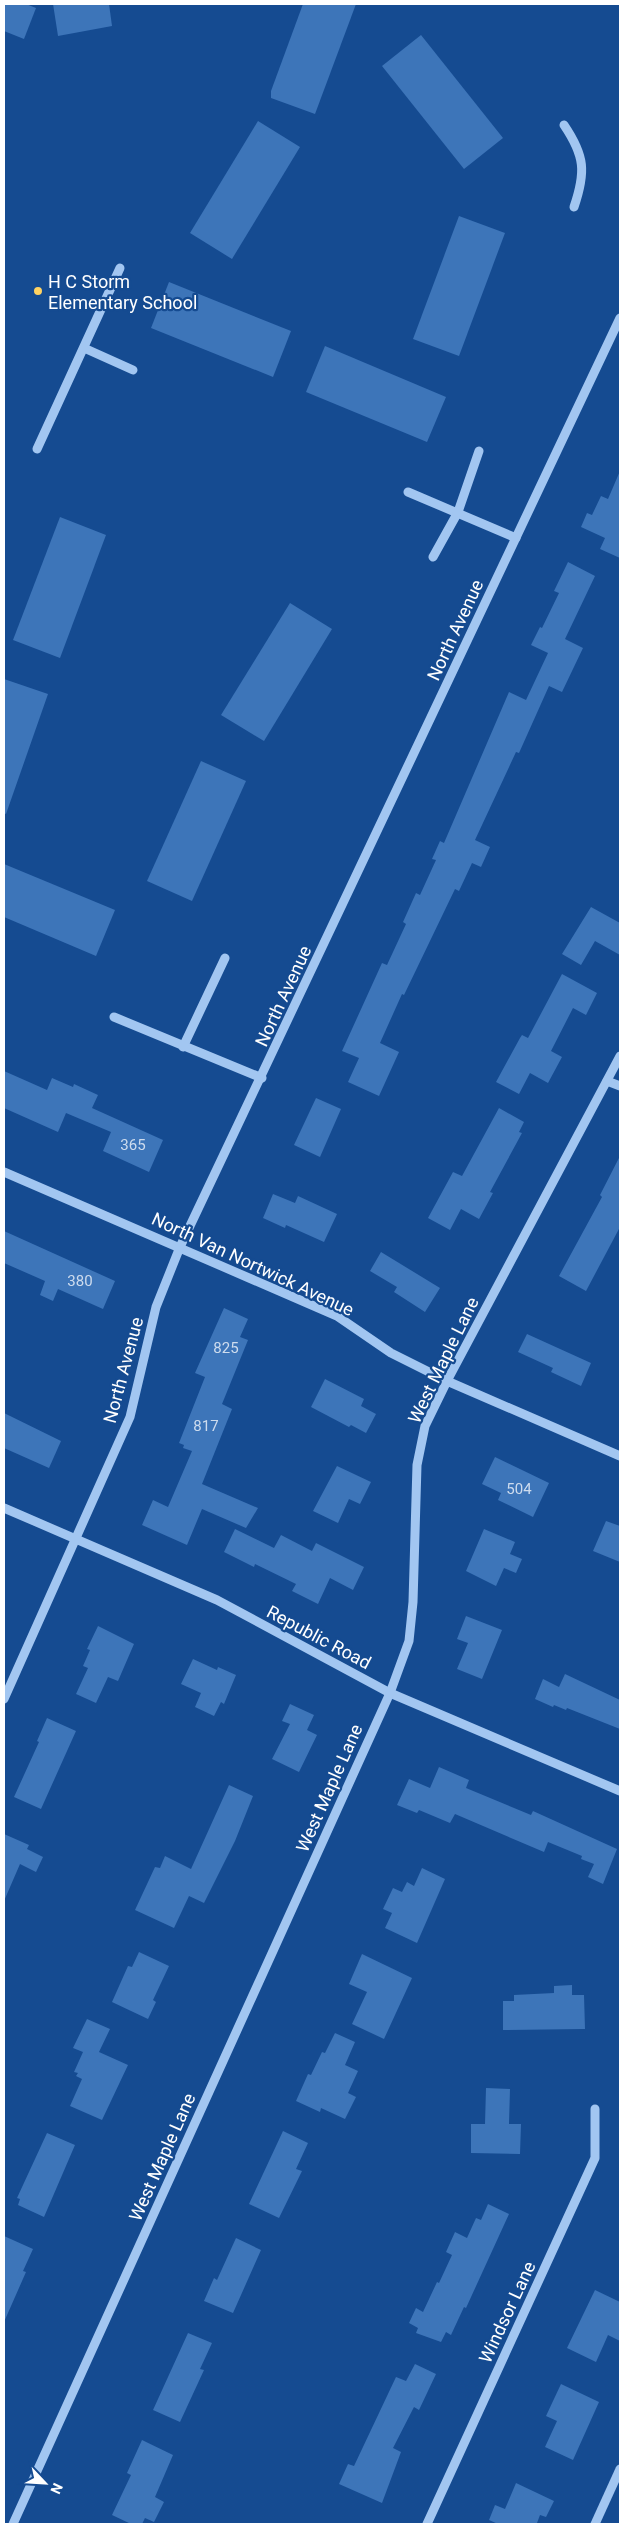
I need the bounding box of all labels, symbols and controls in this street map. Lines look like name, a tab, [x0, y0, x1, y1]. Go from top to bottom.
place label: H C Storm Elementary School	[48, 271, 197, 313]
marker: H C Storm Elementary School	[32, 285, 44, 297]
street label: North Avenue	[422, 576, 488, 684]
street label: North Avenue	[250, 942, 316, 1050]
house number: 365	[120, 1136, 146, 1154]
street label: North Van Nortwick Avenue	[149, 1208, 357, 1320]
house number: 380	[67, 1272, 93, 1290]
street label: West Maple Lane	[403, 1293, 483, 1427]
street label: North Avenue	[99, 1315, 147, 1425]
house number: 825	[213, 1339, 239, 1357]
house number: 817	[193, 1417, 219, 1435]
house number: 504	[506, 1480, 532, 1498]
street label: Republic Road	[263, 1601, 375, 1673]
street label: West Maple Lane	[291, 1721, 367, 1855]
street label: West Maple Lane	[124, 2090, 200, 2224]
street label: Windsor Lane	[474, 2258, 540, 2366]
north arrow	[20, 2458, 70, 2508]
text: N	[47, 2481, 66, 2496]

